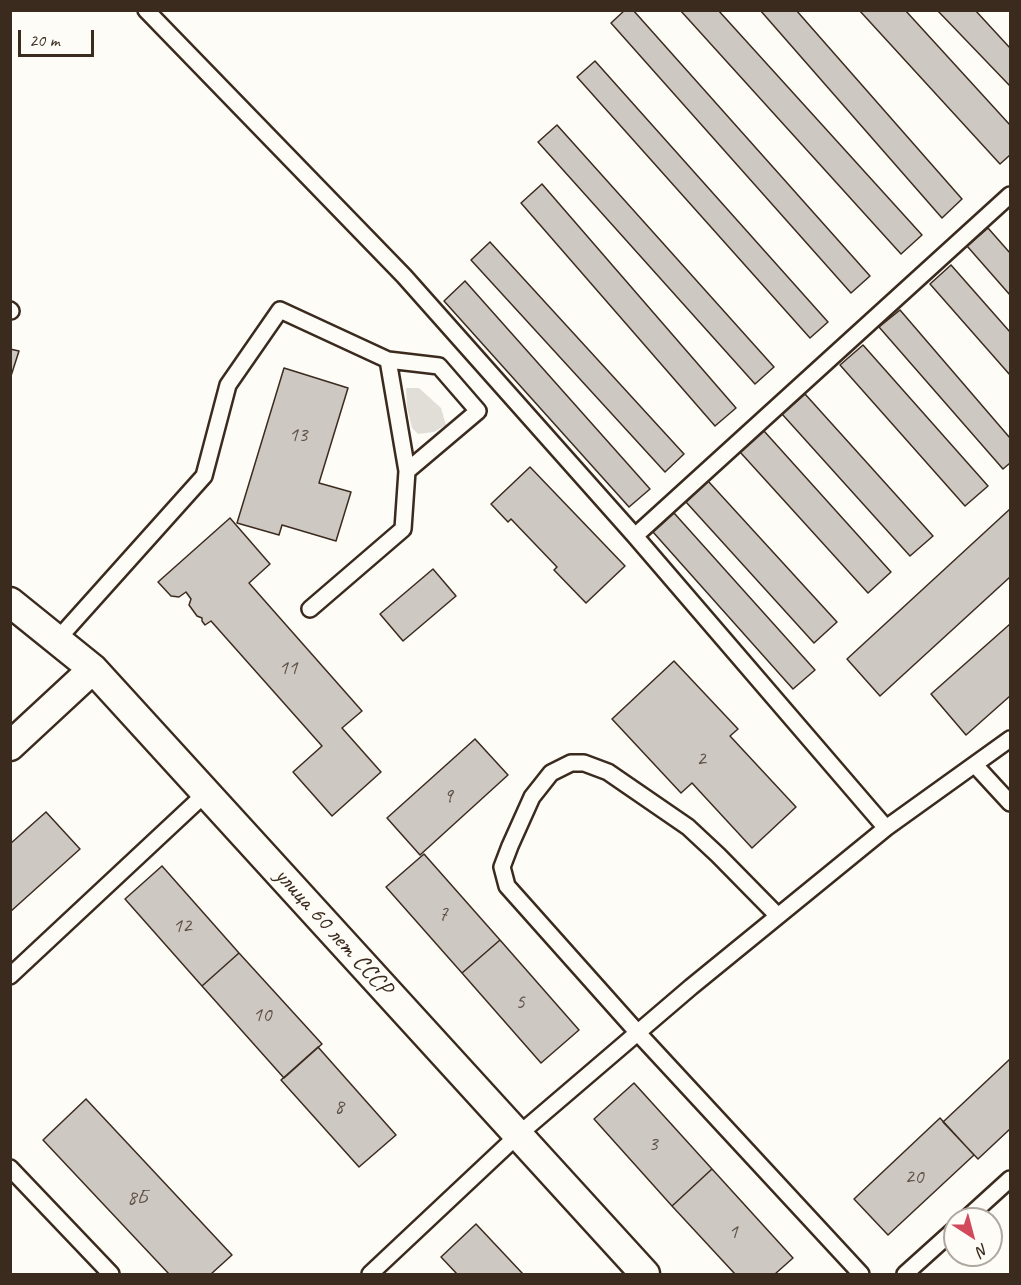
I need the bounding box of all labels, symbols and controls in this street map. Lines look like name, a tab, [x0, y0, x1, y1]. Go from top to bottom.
scale bar	[21, 18, 98, 56]
text: 20 m	[29, 29, 60, 51]
house number: 13	[289, 422, 307, 448]
house number: 11	[279, 655, 297, 681]
house number: 2	[696, 746, 706, 772]
house number: 9	[443, 783, 453, 809]
street label: улица 60 лет СССР	[268, 862, 398, 1002]
house number: 7	[438, 901, 448, 927]
house number: 12	[173, 913, 191, 939]
house number: 5	[515, 989, 525, 1015]
house number: 10	[253, 1002, 271, 1028]
house number: 8	[334, 1094, 344, 1120]
house number: 3	[648, 1131, 658, 1157]
house number: 20	[905, 1164, 923, 1190]
house number: 8Б	[127, 1185, 147, 1211]
north arrow	[943, 1207, 1003, 1267]
house number: 1	[728, 1219, 738, 1245]
text: N	[973, 1239, 992, 1261]

